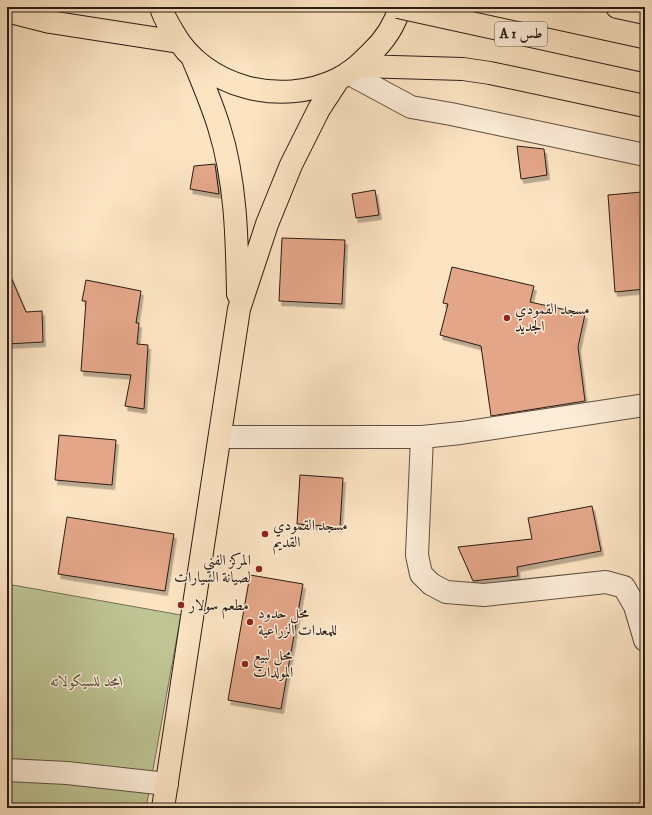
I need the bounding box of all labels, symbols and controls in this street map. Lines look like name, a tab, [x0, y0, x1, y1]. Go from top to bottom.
road number: A 1 طس	[495, 22, 547, 46]
place label: مسجد القمودي الجديد	[515, 300, 590, 336]
marker: مسجد القمودي الجديد	[502, 313, 512, 323]
place label: مسجد القمودي القديم	[273, 516, 348, 555]
marker: مسجد القمودي القديم	[260, 529, 270, 539]
place label: المركز الفني لصيانة السيارات	[174, 551, 251, 587]
marker: المركز الفني لصيانة السيارات	[254, 564, 264, 574]
place label: مطعم سولار	[187, 596, 249, 619]
marker: مطعم سولار	[176, 600, 186, 610]
place label: محل حدود للمعدات الزراعية	[258, 604, 337, 640]
marker: محل حدود للمعدات الزراعية	[245, 617, 255, 627]
place label: محل لبيع المولدات	[253, 646, 293, 682]
marker: محل لبيع المولدات	[240, 659, 250, 669]
park label: امجد للسيكولاته	[51, 672, 123, 691]

